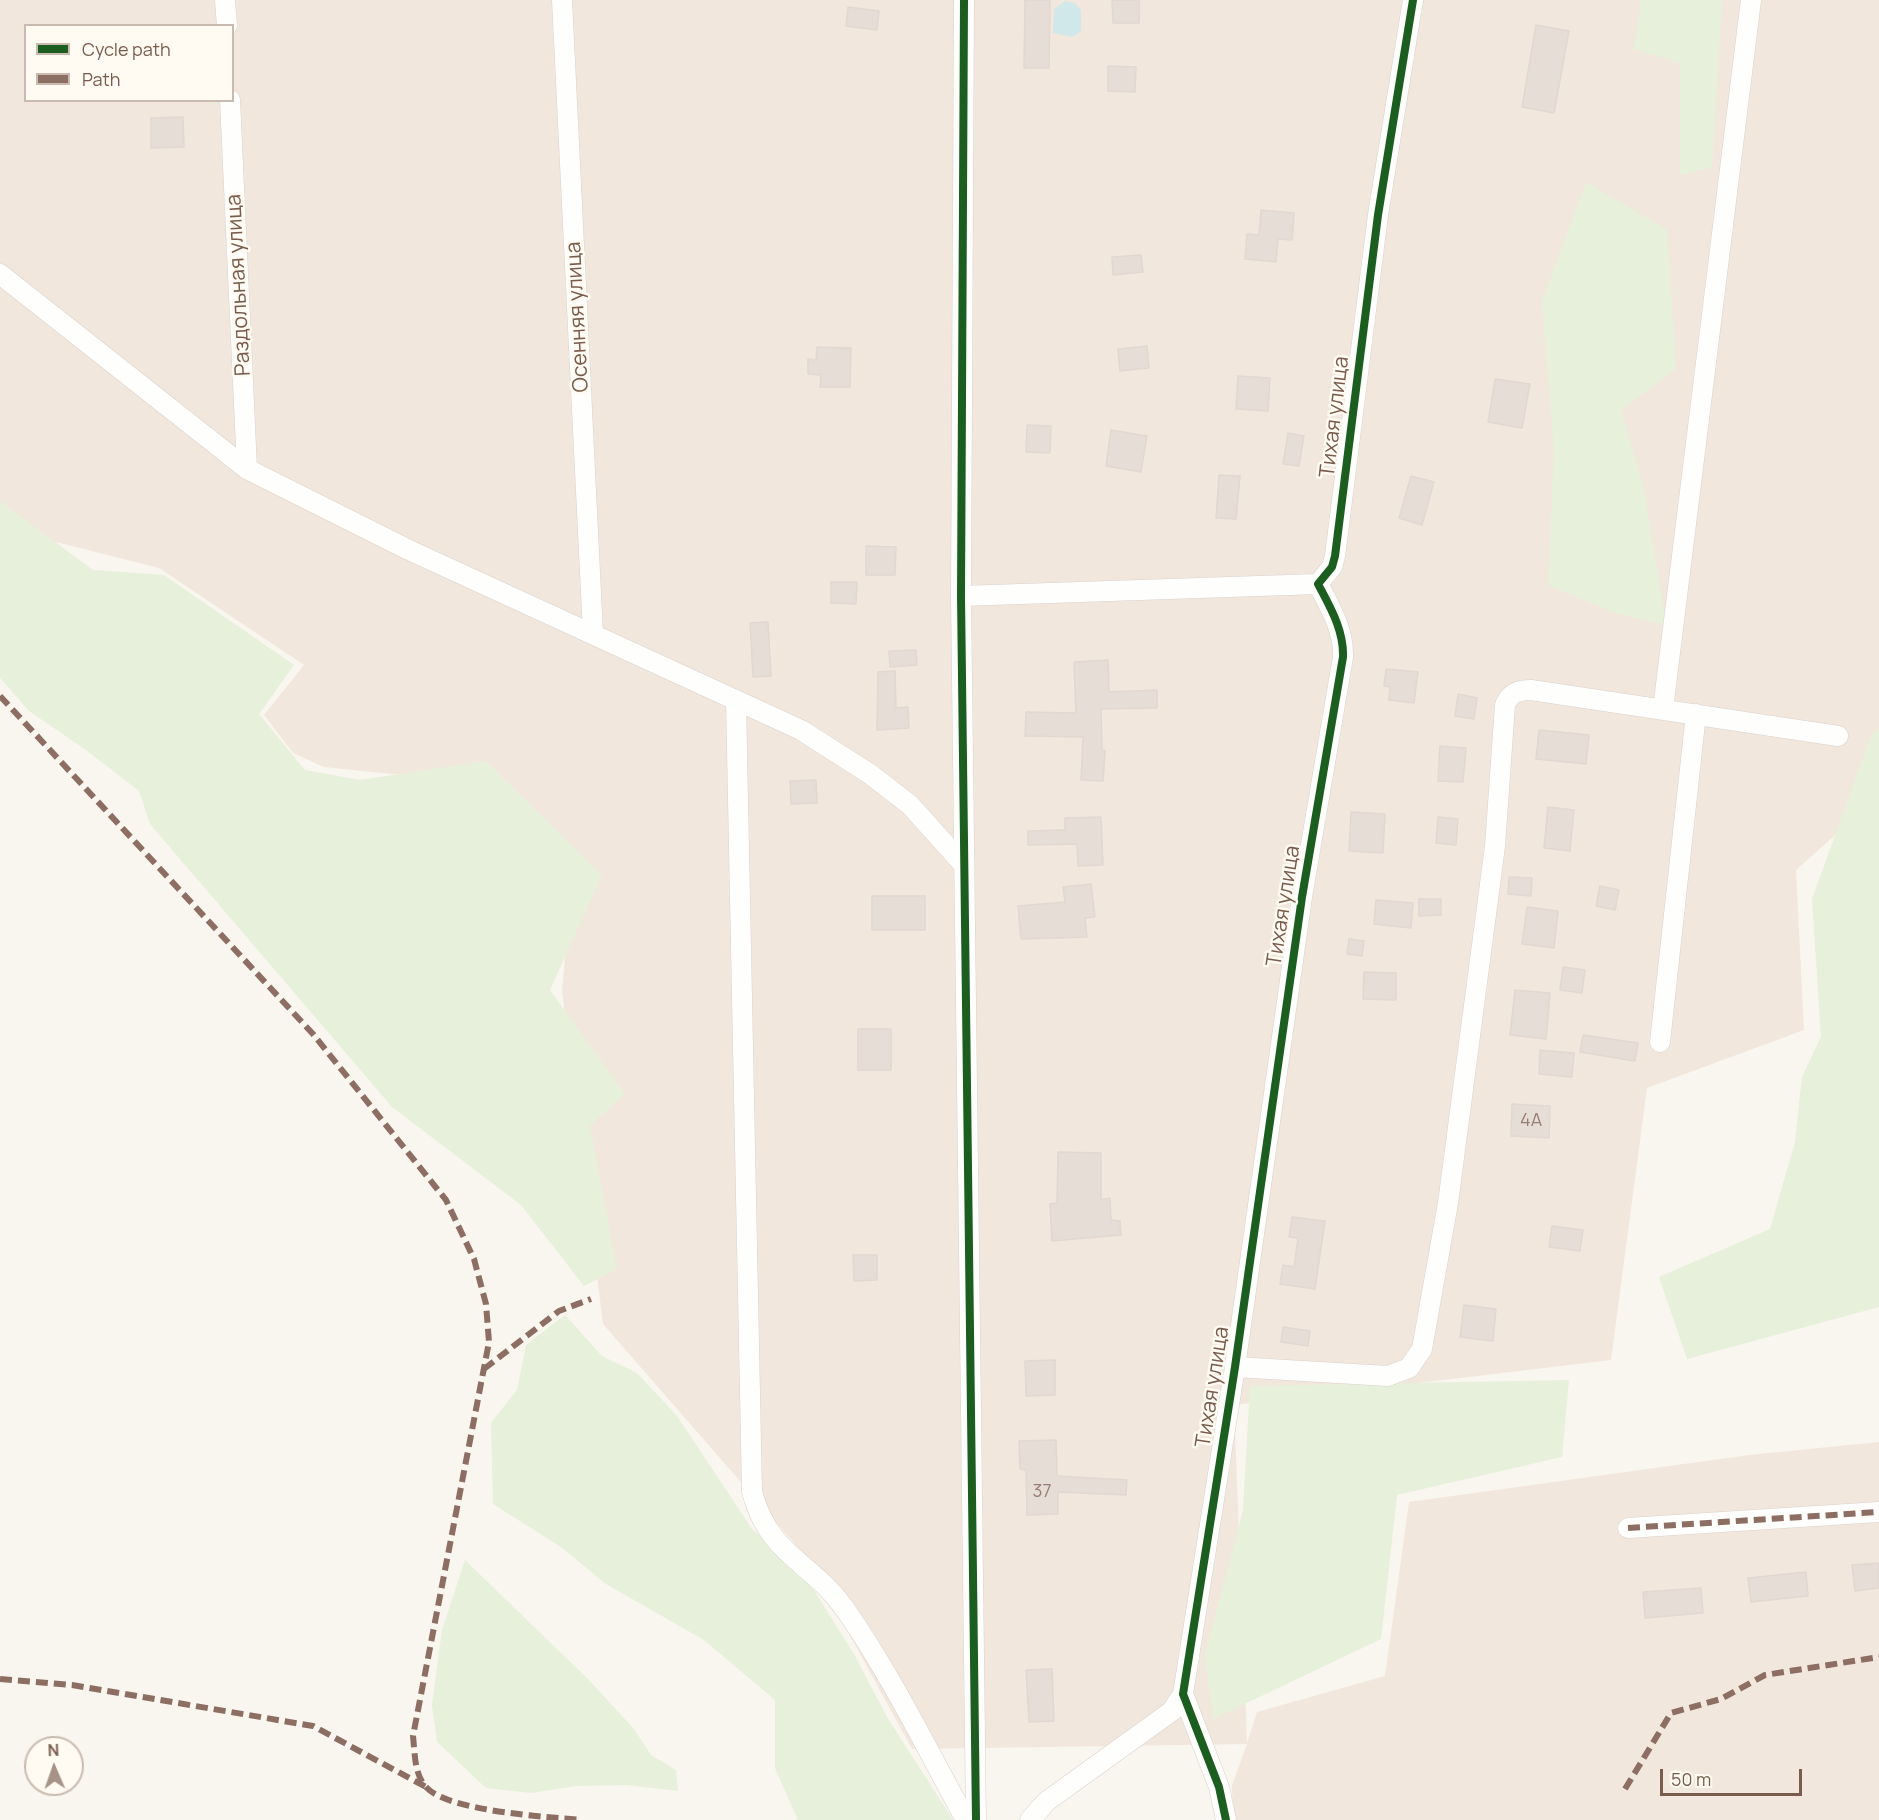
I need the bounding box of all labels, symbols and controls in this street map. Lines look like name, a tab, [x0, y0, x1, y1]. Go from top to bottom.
legend	[24, 24, 234, 102]
text: Cycle path	[82, 37, 171, 61]
text: Path	[82, 67, 120, 91]
street label: Раздольная улица	[222, 193, 256, 377]
street label: Осенняя улица	[561, 241, 595, 393]
street label: Тихая улица	[1315, 355, 1355, 479]
street label: Тихая улица	[1262, 844, 1306, 968]
house number: 4А	[1520, 1110, 1542, 1132]
street label: Тихая улица	[1191, 1325, 1235, 1449]
house number: 37	[1033, 1481, 1051, 1503]
north arrow	[24, 1736, 84, 1796]
text: N	[47, 1739, 60, 1761]
scale bar	[1663, 1757, 1806, 1795]
text: 50 m	[1671, 1767, 1711, 1791]

